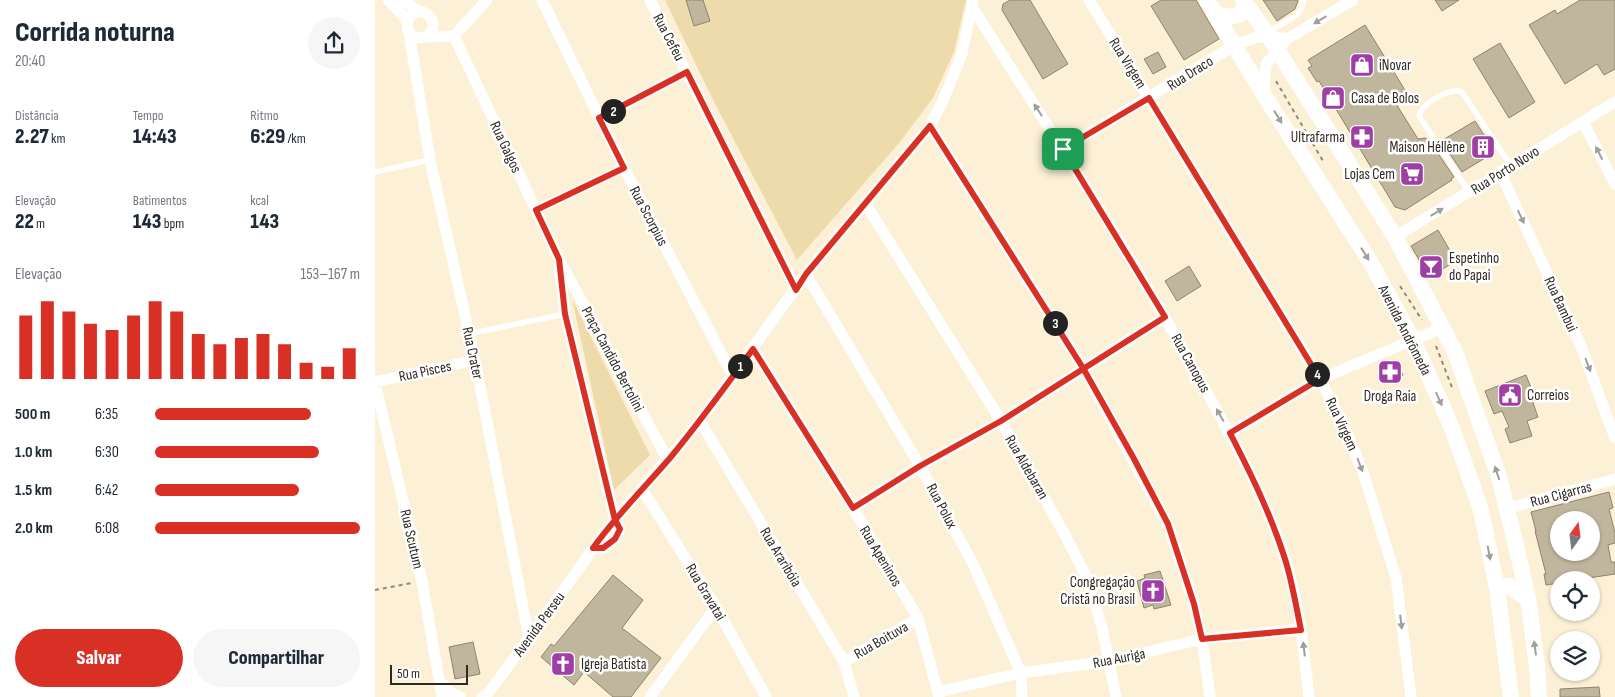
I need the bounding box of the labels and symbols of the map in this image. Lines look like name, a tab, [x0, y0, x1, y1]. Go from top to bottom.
street label: Rua Cefeu	[648, 10, 689, 64]
one-way arrow	[1314, 15, 1327, 24]
street label: Rua Virgem	[1105, 34, 1151, 92]
street label: Rua Draco	[1164, 52, 1217, 95]
shop icon: iNovar	[1349, 52, 1375, 78]
place label: iNovar	[1379, 56, 1412, 75]
shop icon: Casa de Bolos	[1320, 85, 1346, 111]
place label: Casa de Bolos	[1351, 89, 1419, 108]
pin: 2	[601, 98, 625, 124]
one-way arrow	[1033, 104, 1042, 117]
one-way arrow	[1273, 110, 1283, 123]
street label: Rua Galgos	[485, 118, 526, 176]
pharmacy icon: Ultrafarma	[1349, 124, 1375, 150]
pin	[1042, 128, 1084, 170]
place label: Ultrafarma	[1291, 128, 1345, 147]
building icon: Maison Héllène	[1470, 134, 1496, 160]
place label: Maison Héllène	[1389, 138, 1465, 157]
street label: Rua Porto Novo	[1468, 142, 1543, 199]
one-way arrow	[1595, 146, 1603, 160]
supermarket icon: Lojas Cem	[1399, 161, 1425, 187]
place label: Lojas Cem	[1344, 165, 1395, 184]
street label: Rua Scorpius	[625, 183, 672, 249]
one-way arrow	[1430, 207, 1443, 216]
one-way arrow	[1517, 209, 1525, 224]
one-way arrow	[1361, 247, 1370, 261]
place label: Espetinho do Papai	[1449, 249, 1499, 285]
bar icon: Espetinho do Papai	[1418, 254, 1444, 280]
street label: Rua Bambui	[1540, 274, 1582, 335]
street label: Avenida Andrômeda	[1373, 281, 1436, 379]
street label: Praça Candido Bertolini	[577, 303, 648, 415]
pin: 3	[1043, 310, 1067, 336]
street label: Rua Crater	[458, 325, 487, 382]
street label: Rua Canopus	[1167, 330, 1215, 396]
pin: 1	[727, 354, 753, 378]
street label: Rua Pisces	[397, 357, 453, 386]
one-way arrow	[1585, 357, 1592, 372]
pharmacy icon: Droga Raia	[1377, 359, 1403, 385]
pin: 4	[1305, 362, 1329, 386]
public building icon: Correios	[1497, 382, 1523, 408]
place label: Correios	[1527, 386, 1569, 405]
place label: Droga Raia	[1364, 387, 1417, 406]
one-way arrow	[1436, 392, 1444, 406]
street label: Rua Virgem	[1321, 395, 1362, 454]
one-way arrow	[1215, 409, 1224, 422]
street label: Rua Aldebaran	[1001, 432, 1053, 503]
one-way arrow	[1356, 458, 1364, 473]
one-way arrow	[1493, 465, 1500, 480]
street label: Rua Cigarras	[1528, 477, 1594, 512]
street label: Rua Polux	[922, 480, 962, 532]
street label: Rua Scutum	[395, 507, 428, 571]
north arrow	[1550, 511, 1600, 561]
street label: Rua Apeninos	[855, 522, 906, 590]
street label: Rua Araribóia	[755, 524, 806, 591]
one-way arrow	[1486, 545, 1494, 561]
street label: Rua Gravatai	[681, 560, 730, 624]
place label: Congregação Cristã no Brasil	[1060, 573, 1135, 609]
church icon: Congregação Cristã no Brasil	[1140, 578, 1166, 604]
street label: Avenida Perseu	[509, 588, 569, 661]
one-way arrow	[1397, 614, 1405, 630]
street label: Rua Boituva	[851, 617, 912, 663]
one-way arrow	[1300, 640, 1308, 656]
one-way arrow	[1530, 640, 1538, 656]
street label: Rua Auriga	[1091, 644, 1147, 673]
church icon: Igreja Batista	[550, 651, 576, 677]
place label: Igreja Batista	[581, 655, 647, 674]
scale bar	[390, 662, 467, 685]

